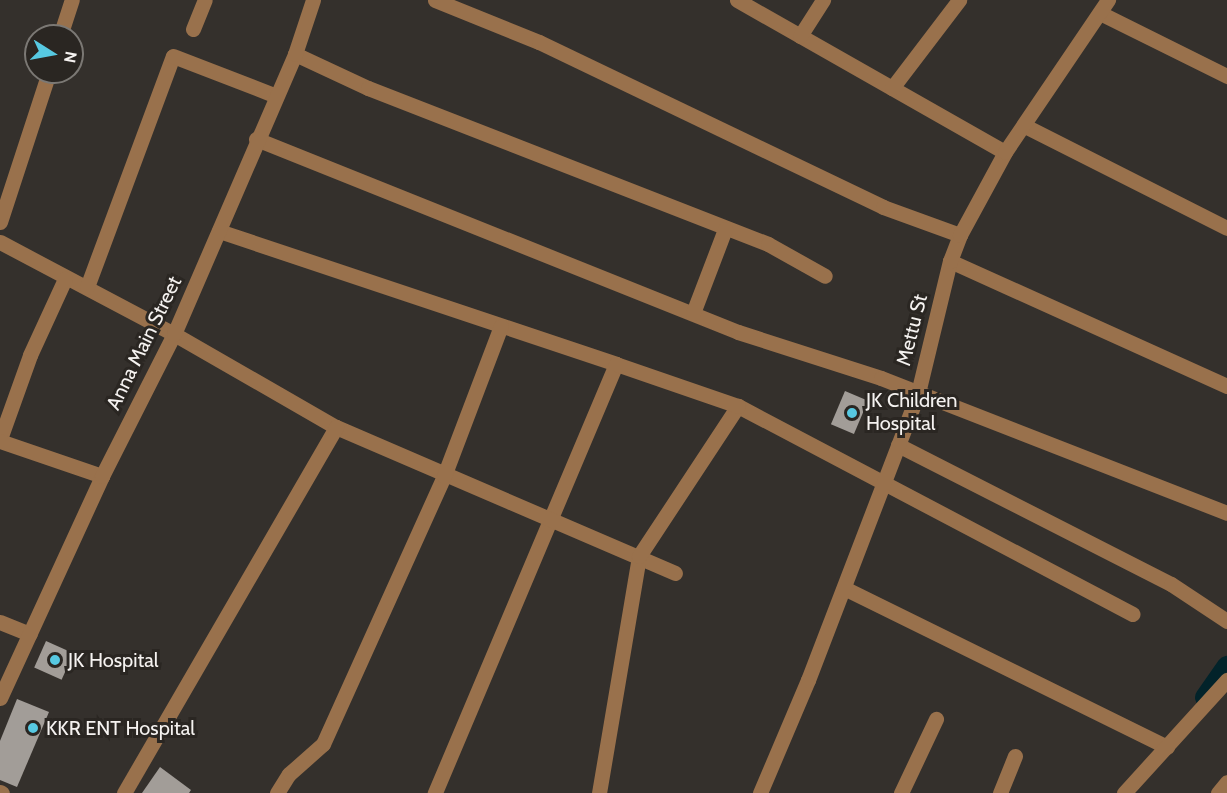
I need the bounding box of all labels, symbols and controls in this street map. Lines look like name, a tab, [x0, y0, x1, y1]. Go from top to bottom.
north arrow	[24, 24, 84, 84]
text: N	[60, 50, 81, 65]
street label: Anna Main Street	[101, 272, 187, 414]
street label: Mettu St	[892, 292, 932, 368]
place label: JK Children Hospital	[866, 389, 958, 436]
marker: JK Children Hospital	[843, 404, 861, 422]
place label: JK Hospital	[68, 648, 158, 672]
marker: JK Hospital	[46, 651, 64, 669]
place label: KKR ENT Hospital	[46, 716, 195, 740]
marker: KKR ENT Hospital	[24, 719, 42, 737]

